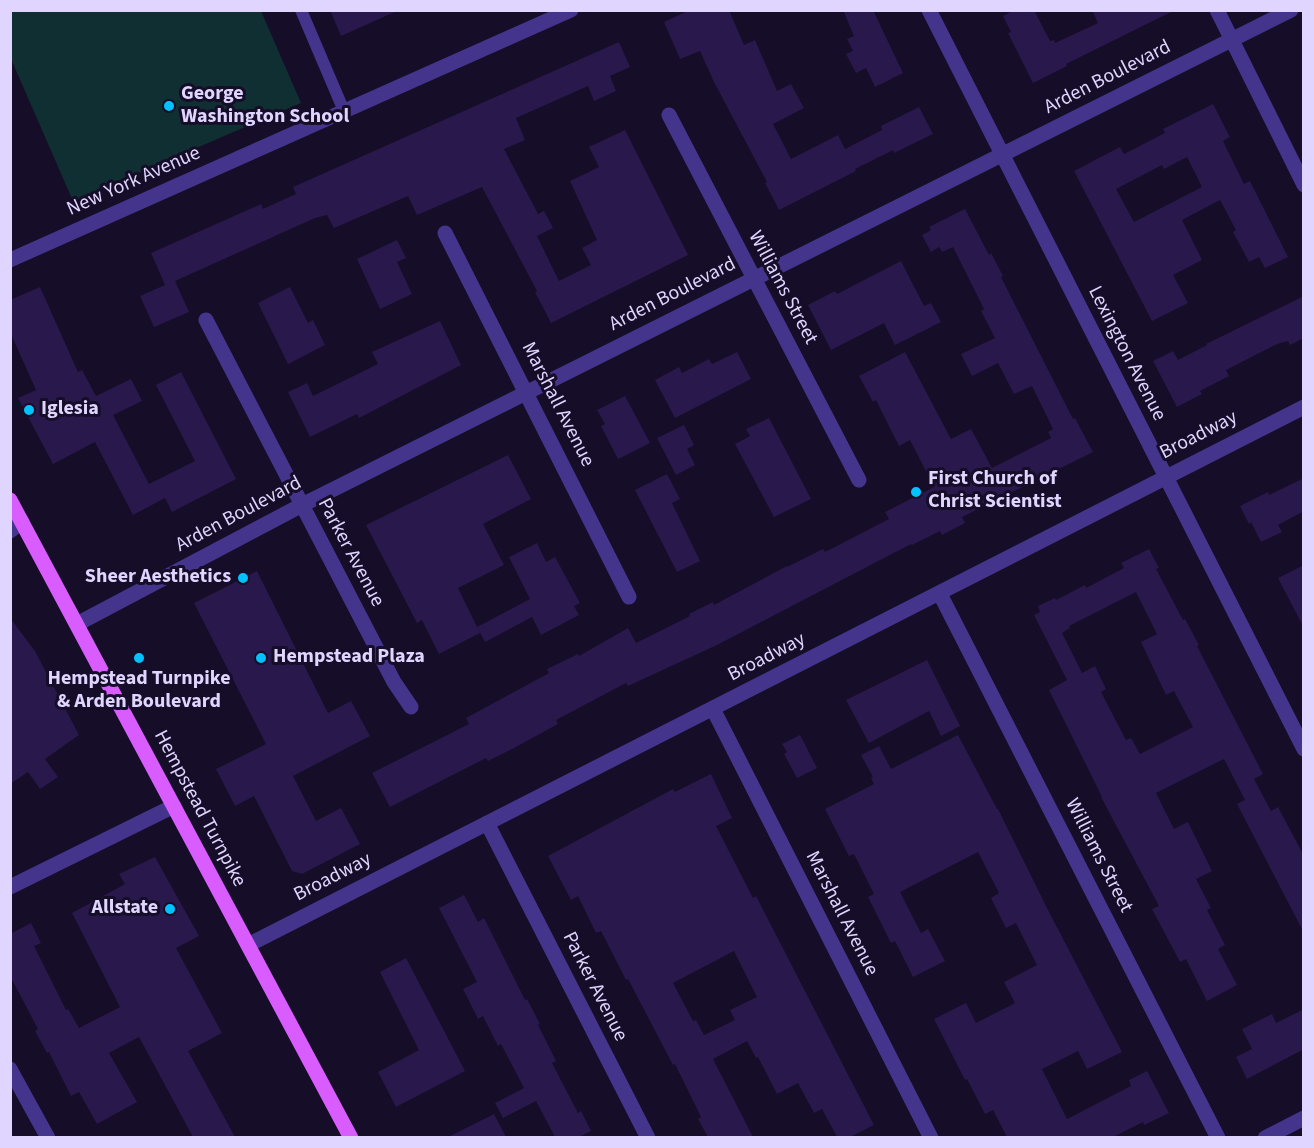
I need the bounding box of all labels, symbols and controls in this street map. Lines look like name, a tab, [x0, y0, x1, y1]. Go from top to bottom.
street label: Arden Boulevard	[1041, 36, 1175, 120]
place label: George Washington School	[181, 83, 349, 130]
marker: George Washington School	[162, 99, 176, 113]
street label: New York Avenue	[64, 142, 204, 222]
street label: Williams Street	[742, 227, 822, 349]
street label: Arden Boulevard	[606, 253, 740, 337]
street label: Lexington Avenue	[1082, 283, 1170, 425]
street label: Marshall Avenue	[515, 339, 599, 471]
place label: Iglesia	[41, 398, 99, 422]
marker: Iglesia	[22, 403, 36, 417]
street label: Broadway	[1156, 406, 1242, 466]
place label: First Church of Christ Scientist	[928, 468, 1062, 515]
street label: Arden Boulevard	[172, 472, 306, 558]
marker: First Church of Christ Scientist	[909, 485, 923, 499]
street label: Parker Avenue	[311, 495, 389, 611]
place label: Sheer Aesthetics	[85, 566, 231, 590]
marker: Sheer Aesthetics	[236, 571, 250, 585]
street label: Broadway	[724, 628, 810, 688]
place label: Hempstead Plaza	[273, 646, 425, 670]
marker: Hempstead Turnpike & Arden Boulevard	[132, 651, 146, 665]
marker: Hempstead Plaza	[254, 651, 268, 665]
place label: Hempstead Turnpike & Arden Boulevard	[47, 668, 231, 715]
street label: Hempstead Turnpike	[148, 727, 250, 891]
street label: Williams Street	[1059, 795, 1137, 917]
street label: Broadway	[290, 848, 376, 908]
street label: Marshall Avenue	[799, 848, 883, 980]
place label: Allstate	[92, 897, 158, 921]
marker: Allstate	[163, 902, 177, 916]
street label: Parker Avenue	[556, 928, 632, 1046]

